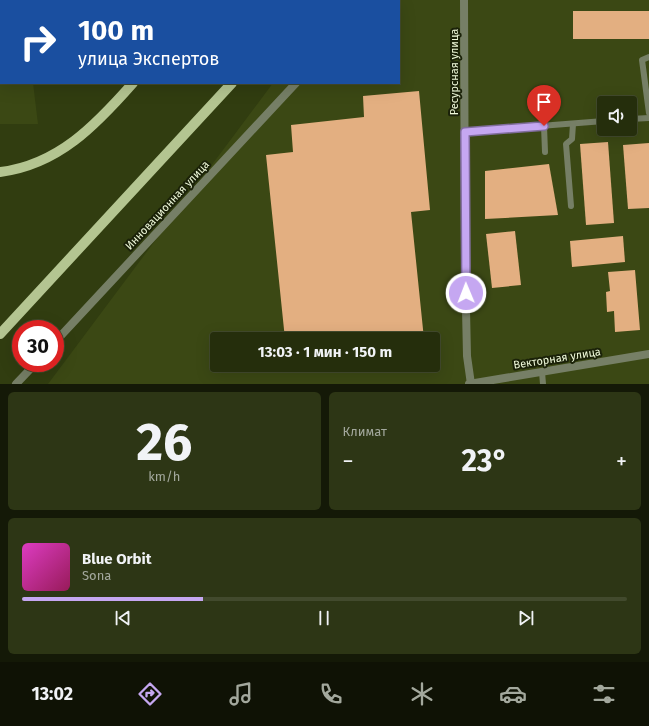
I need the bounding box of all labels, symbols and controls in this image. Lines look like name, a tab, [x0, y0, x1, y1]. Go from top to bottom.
text: 100 m	[78, 14, 154, 47]
icon: right	[12, 16, 64, 68]
street label: Ресурсная улица	[448, 29, 461, 115]
text: улица Экспертов	[78, 48, 219, 70]
pin	[527, 85, 561, 126]
icon: arrive	[533, 91, 555, 113]
map controls	[597, 96, 637, 136]
button: sound	[597, 96, 637, 136]
street label: Инновационная улица	[123, 158, 212, 253]
position arrow	[445, 272, 487, 314]
speed limit sign: 30	[12, 320, 64, 372]
text: 13:03 · 1 мин · 150 m	[258, 343, 392, 361]
street label: Векторная улица	[513, 345, 602, 372]
text: 26	[136, 411, 192, 474]
text: Климат	[343, 424, 387, 439]
text: 23°	[461, 443, 508, 479]
text: −	[343, 448, 354, 475]
text: +	[616, 448, 627, 475]
text: km/h	[148, 469, 180, 484]
text: Blue Orbit	[82, 550, 151, 568]
text: Sona	[82, 568, 111, 583]
icon: previous	[112, 607, 134, 629]
icon: pause	[313, 607, 335, 629]
icon: next	[515, 607, 537, 629]
icon: directions	[136, 680, 164, 708]
icon: music	[227, 680, 255, 708]
icon: phone	[317, 680, 345, 708]
icon: climate	[408, 680, 436, 708]
icon: car	[499, 680, 527, 708]
icon: filters	[590, 680, 618, 708]
text: 13:02	[31, 683, 73, 705]

